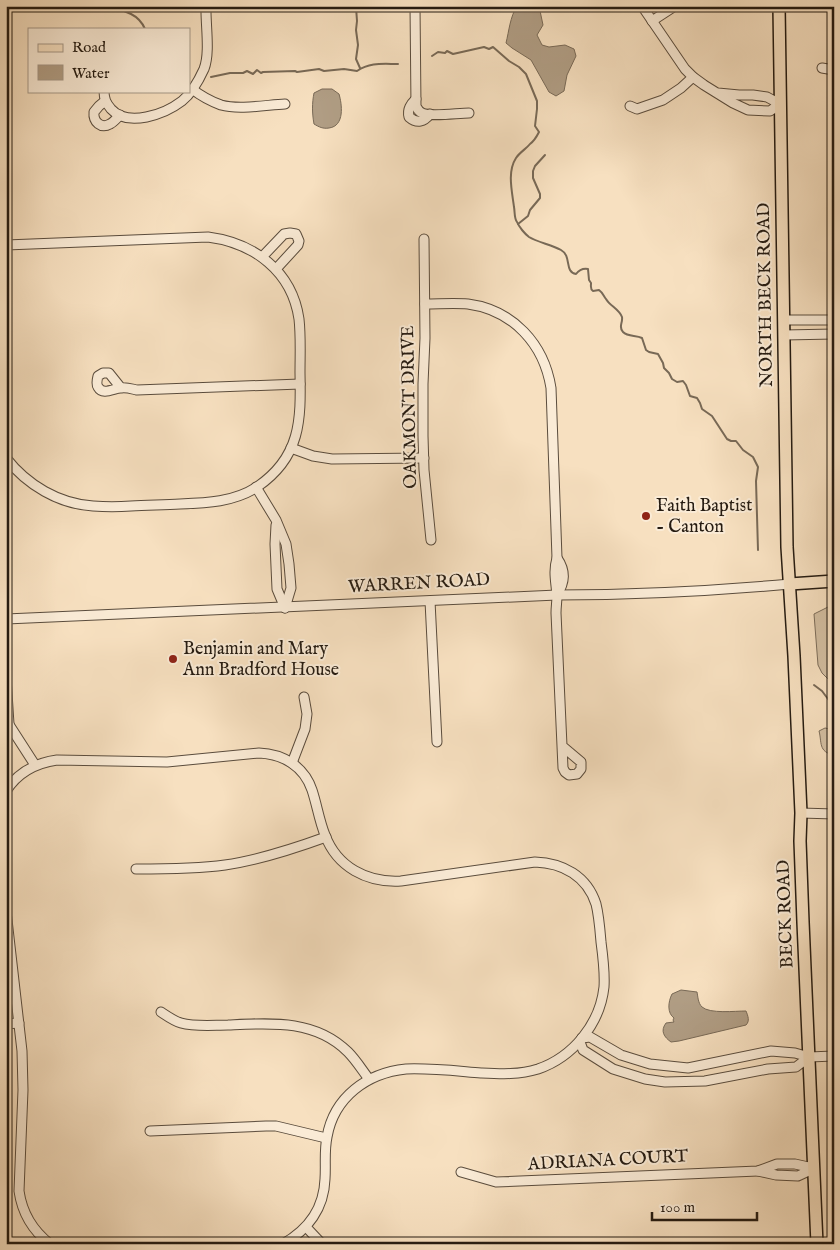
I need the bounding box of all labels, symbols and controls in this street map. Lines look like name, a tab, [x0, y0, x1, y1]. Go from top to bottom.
legend	[28, 28, 190, 92]
text: Road	[72, 38, 107, 57]
text: Water	[72, 64, 110, 83]
street label: NORTH BECK ROAD	[753, 203, 779, 387]
street label: OAKMONT DRIVE	[397, 325, 423, 489]
place label: Faith Baptist - Canton	[656, 495, 752, 539]
marker: Faith Baptist - Canton	[640, 510, 652, 522]
street label: WARREN ROAD	[347, 569, 491, 599]
place label: Benjamin and Mary Ann Bradford House	[182, 638, 339, 682]
marker: Benjamin and Mary Ann Bradford House	[167, 653, 179, 665]
street label: BECK ROAD	[773, 859, 799, 969]
street label: ADRIANA COURT	[526, 1145, 689, 1177]
scale bar	[652, 1190, 758, 1222]
text: 100 m	[660, 1198, 696, 1217]

